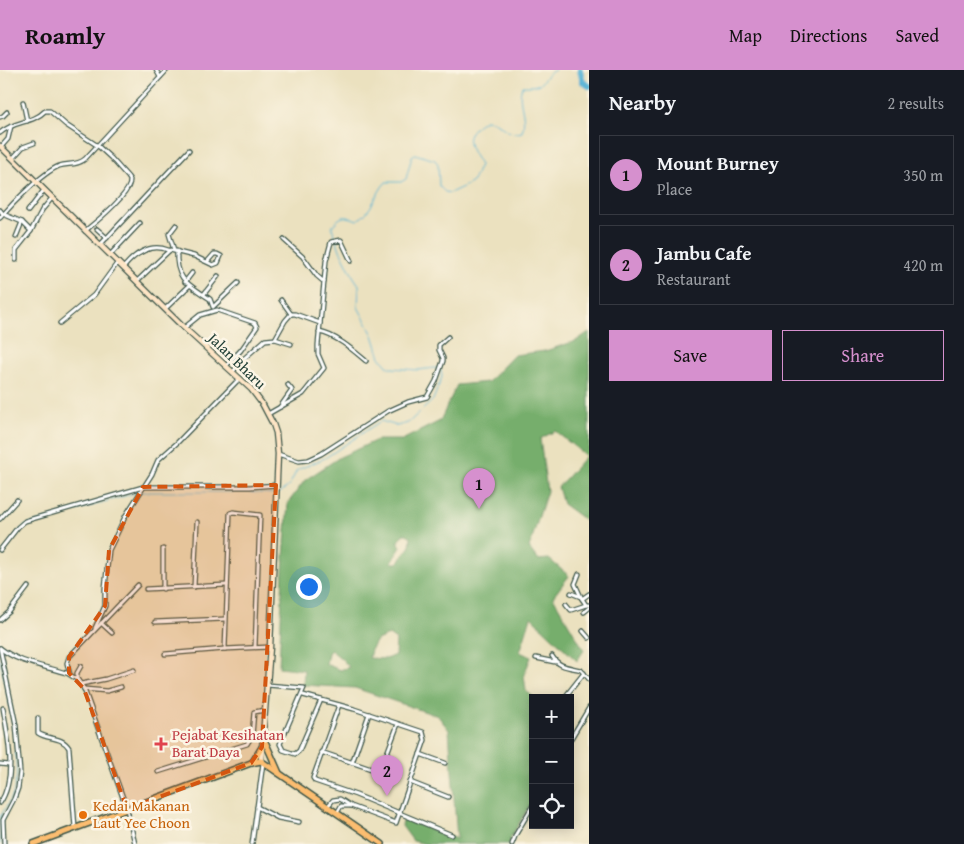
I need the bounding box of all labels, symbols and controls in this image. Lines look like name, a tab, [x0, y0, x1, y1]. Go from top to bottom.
text: Roamly	[25, 18, 105, 53]
text: Map	[729, 22, 762, 49]
text: Directions	[790, 22, 867, 49]
text: Saved	[895, 22, 939, 49]
text: Nearby	[609, 87, 676, 118]
text: 2 results	[887, 91, 944, 115]
text: Mount Burney	[657, 149, 779, 177]
text: 1	[622, 163, 630, 187]
text: 350 m	[903, 163, 943, 187]
text: Place	[657, 177, 692, 201]
text: Jambu Cafe	[657, 239, 752, 267]
text: 2	[622, 253, 630, 277]
text: 420 m	[903, 253, 943, 277]
text: Restaurant	[657, 267, 731, 291]
street label: Jalan Bharu	[202, 326, 272, 394]
button: Save	[609, 330, 772, 381]
button: Share	[782, 330, 944, 381]
pin: 1	[463, 468, 495, 509]
your location	[296, 574, 322, 600]
map controls	[529, 694, 574, 829]
button: +	[529, 694, 574, 739]
place label: Pejabat Kesihatan Barat Daya	[172, 724, 285, 762]
marker: Pejabat Kesihatan Barat Daya	[154, 737, 168, 751]
button: −	[529, 739, 574, 784]
pin: 2	[371, 755, 403, 796]
button: locate	[529, 784, 574, 829]
place label: Kedai Makanan Laut Yee Choon	[93, 795, 190, 833]
marker: Kedai Makanan Laut Yee Choon	[77, 809, 89, 821]

